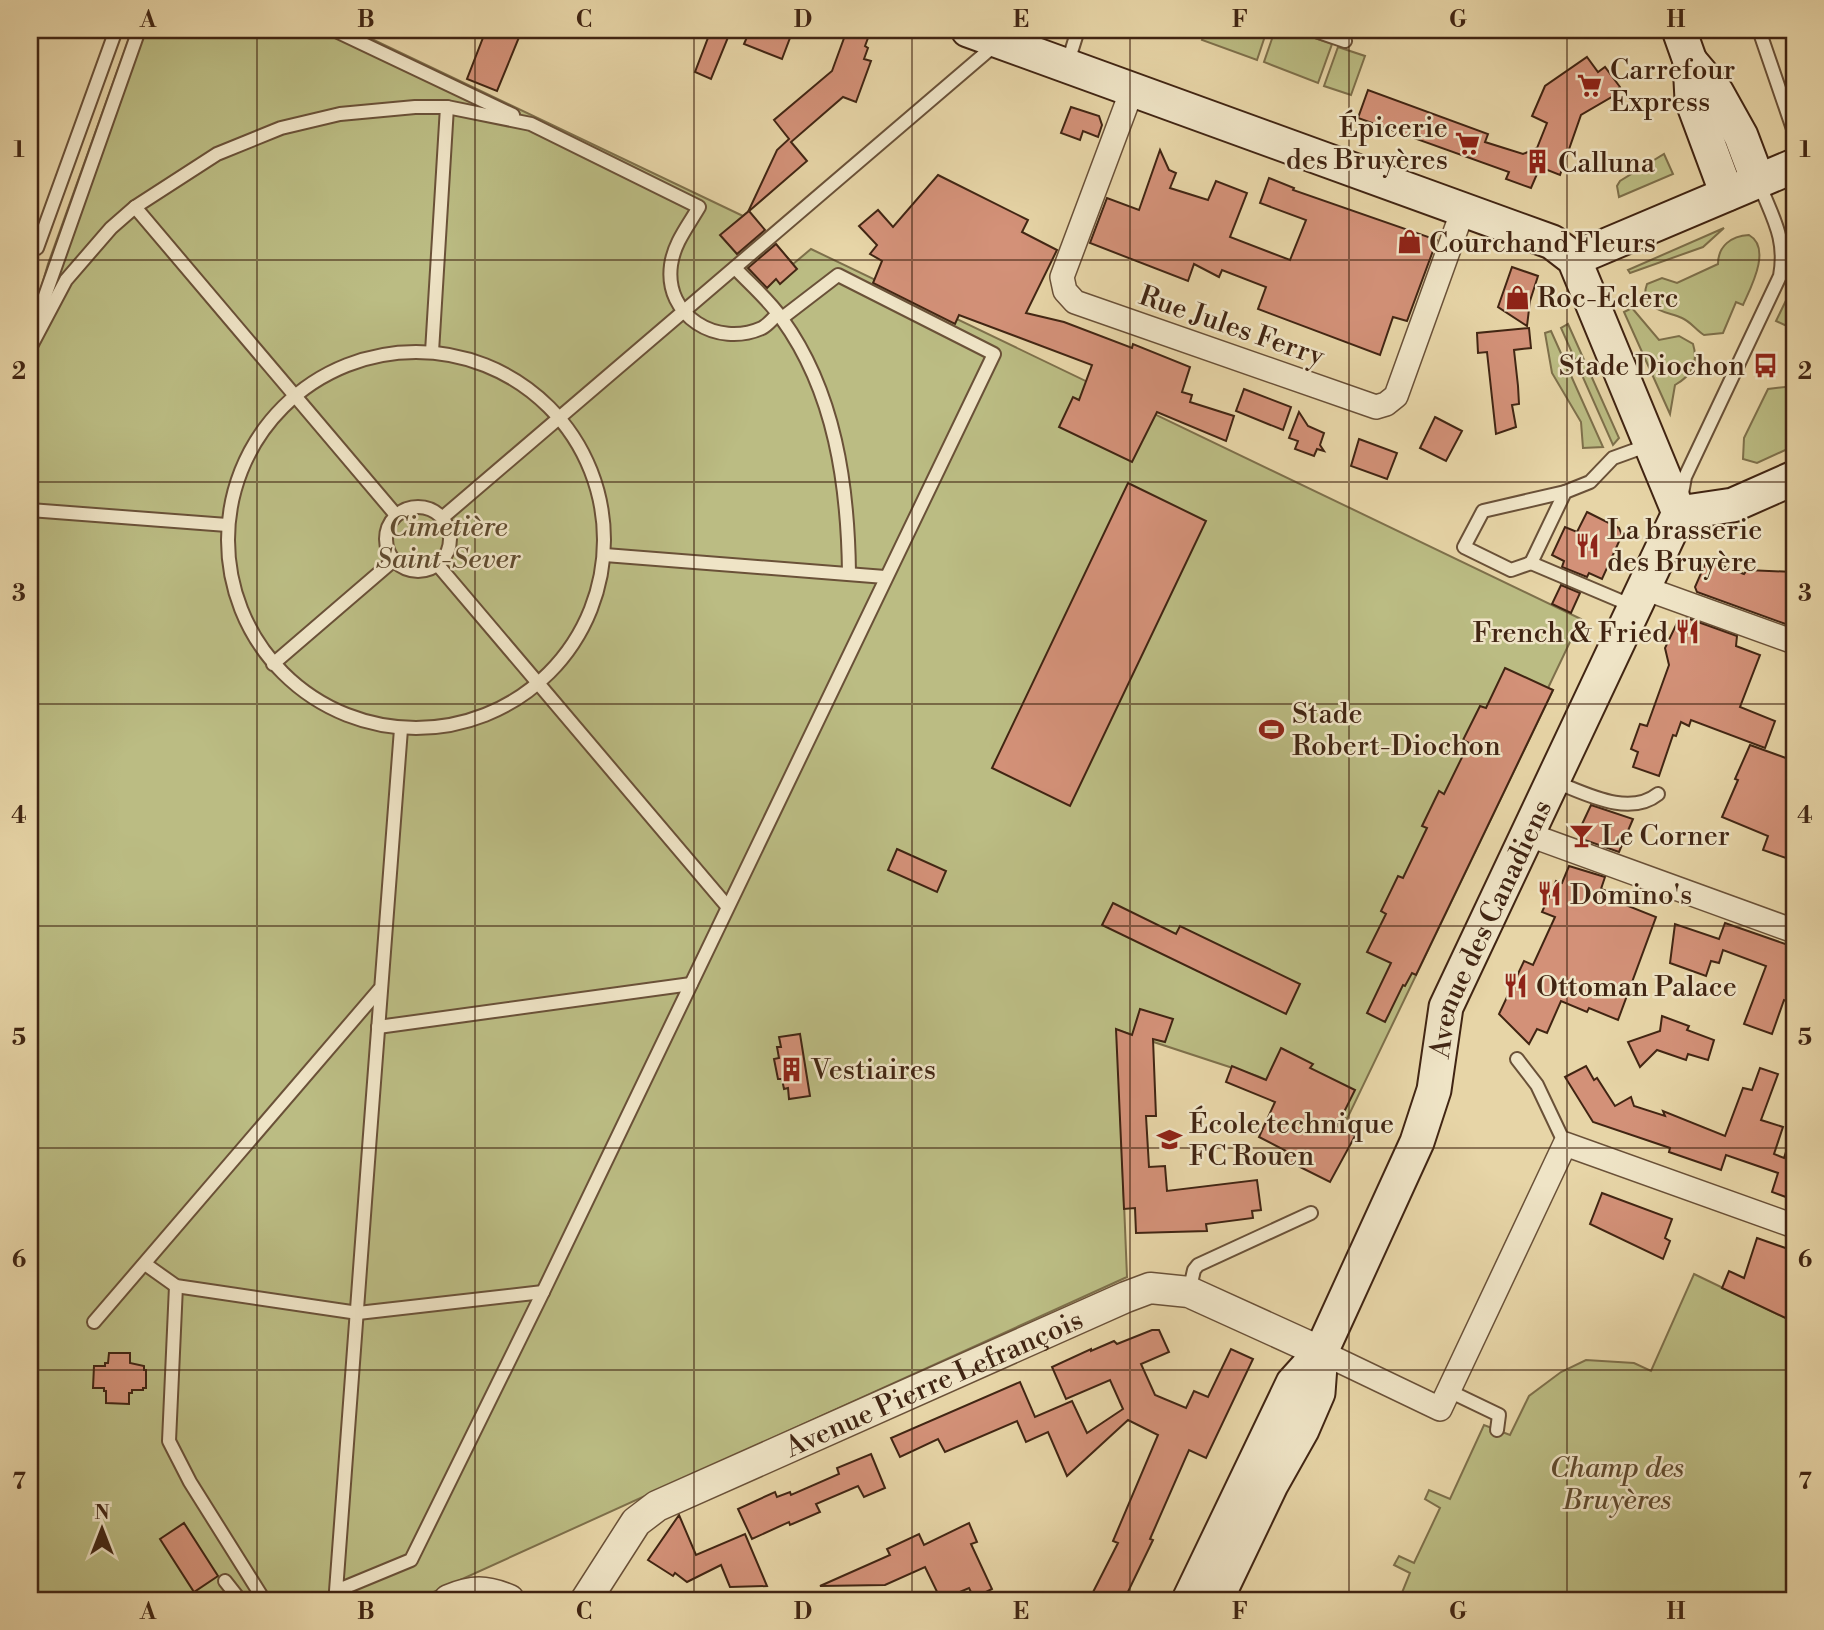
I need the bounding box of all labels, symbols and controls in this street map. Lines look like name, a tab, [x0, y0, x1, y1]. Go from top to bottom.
text: A	[139, 6, 157, 34]
text: B	[357, 6, 375, 34]
text: C	[576, 6, 592, 34]
text: D	[794, 6, 812, 34]
text: E	[1013, 6, 1029, 34]
text: F	[1232, 6, 1248, 34]
text: G	[1449, 6, 1467, 34]
text: H	[1667, 6, 1686, 34]
place label: Carrefour Express	[1610, 53, 1735, 120]
supermarket icon: Carrefour Express	[1576, 71, 1604, 99]
place label: Épicerie des Bruyères	[1286, 109, 1448, 178]
supermarket icon: Épicerie des Bruyères	[1454, 129, 1482, 157]
text: 1	[13, 136, 25, 164]
text: 1	[1799, 136, 1811, 164]
place label: Calluna	[1558, 146, 1656, 181]
building icon: Calluna	[1524, 148, 1552, 176]
place label: Courchand Fleurs	[1429, 226, 1656, 261]
shop icon: Courchand Fleurs	[1395, 228, 1423, 256]
street label: Rue Jules Ferry	[1134, 278, 1329, 375]
place label: Roc-Eclerc	[1537, 281, 1679, 316]
shop icon: Roc-Eclerc	[1503, 283, 1531, 311]
place label: Stade Diochon	[1559, 349, 1745, 384]
bus stop icon: Stade Diochon	[1751, 351, 1779, 379]
text: 2	[12, 358, 26, 386]
text: 2	[1798, 358, 1812, 386]
park label: Cimetière Saint-Sever	[376, 510, 521, 577]
place label: La brasserie des Bruyère	[1607, 513, 1762, 580]
restaurant icon: La brasserie des Bruyère	[1573, 531, 1601, 559]
text: 3	[12, 580, 26, 608]
text: 3	[1798, 580, 1812, 608]
place label: French & Fried	[1473, 616, 1668, 651]
restaurant icon: French & Fried	[1674, 618, 1702, 646]
place label: Stade Robert-Diochon	[1292, 697, 1501, 764]
sports icon: Stade Robert-Diochon	[1258, 715, 1286, 743]
street label: Avenue des Canadiens	[1423, 794, 1560, 1061]
text: 4	[11, 802, 27, 830]
text: 4	[1797, 802, 1813, 830]
place label: Le Corner	[1601, 819, 1730, 854]
bar icon: Le Corner	[1567, 821, 1595, 849]
place label: Domino's	[1570, 878, 1692, 913]
restaurant icon: Domino's	[1536, 880, 1564, 908]
place label: Ottoman Palace	[1536, 970, 1737, 1005]
restaurant icon: Ottoman Palace	[1502, 972, 1530, 1000]
text: 5	[12, 1024, 26, 1052]
text: 5	[1798, 1024, 1812, 1052]
place label: Vestiaires	[810, 1053, 936, 1088]
building icon: Vestiaires	[777, 1055, 805, 1083]
place label: École technique FC Rouen	[1189, 1105, 1394, 1174]
school or university icon: École technique FC Rouen	[1155, 1125, 1183, 1153]
text: 6	[12, 1246, 26, 1274]
text: 6	[1798, 1246, 1812, 1274]
street label: Avenue Pierre Lefrançois	[779, 1302, 1089, 1466]
park label: Champ des Bruyères	[1550, 1451, 1684, 1518]
text: 7	[12, 1468, 26, 1496]
text: 7	[1798, 1468, 1812, 1496]
north arrow	[66, 1494, 136, 1564]
text: N	[94, 1501, 110, 1525]
text: A	[139, 1598, 157, 1626]
text: B	[357, 1598, 375, 1626]
text: C	[576, 1598, 592, 1626]
text: D	[794, 1598, 812, 1626]
text: E	[1013, 1598, 1029, 1626]
text: F	[1232, 1598, 1248, 1626]
text: G	[1449, 1598, 1467, 1626]
text: H	[1667, 1598, 1686, 1626]

